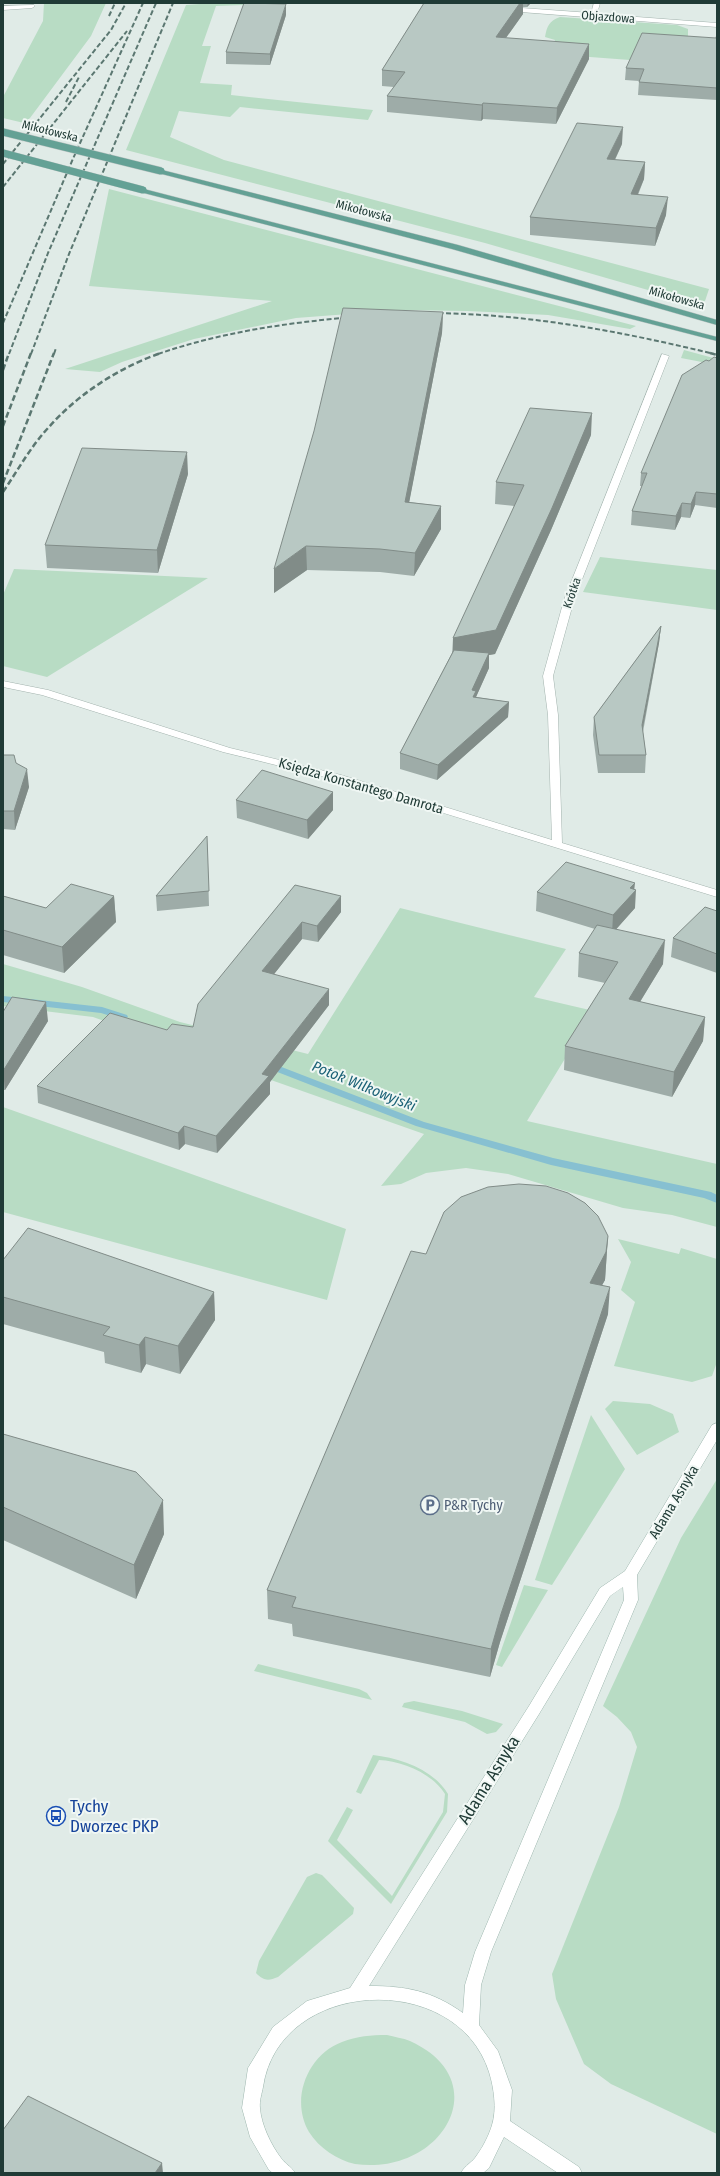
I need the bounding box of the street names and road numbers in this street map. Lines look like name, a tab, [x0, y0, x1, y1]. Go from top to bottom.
street label: Objazdowa	[581, 8, 635, 26]
street label: Mikołowska	[21, 117, 80, 145]
street label: Mikołowska	[335, 197, 394, 225]
street label: Mikołowska	[648, 283, 707, 313]
street label: Krótka	[560, 576, 584, 610]
street label: Księdza Konstantego Damrota	[277, 754, 445, 818]
street label: Adama Asnyka	[645, 1462, 703, 1542]
street label: Adama Asnyka	[453, 1732, 525, 1828]

